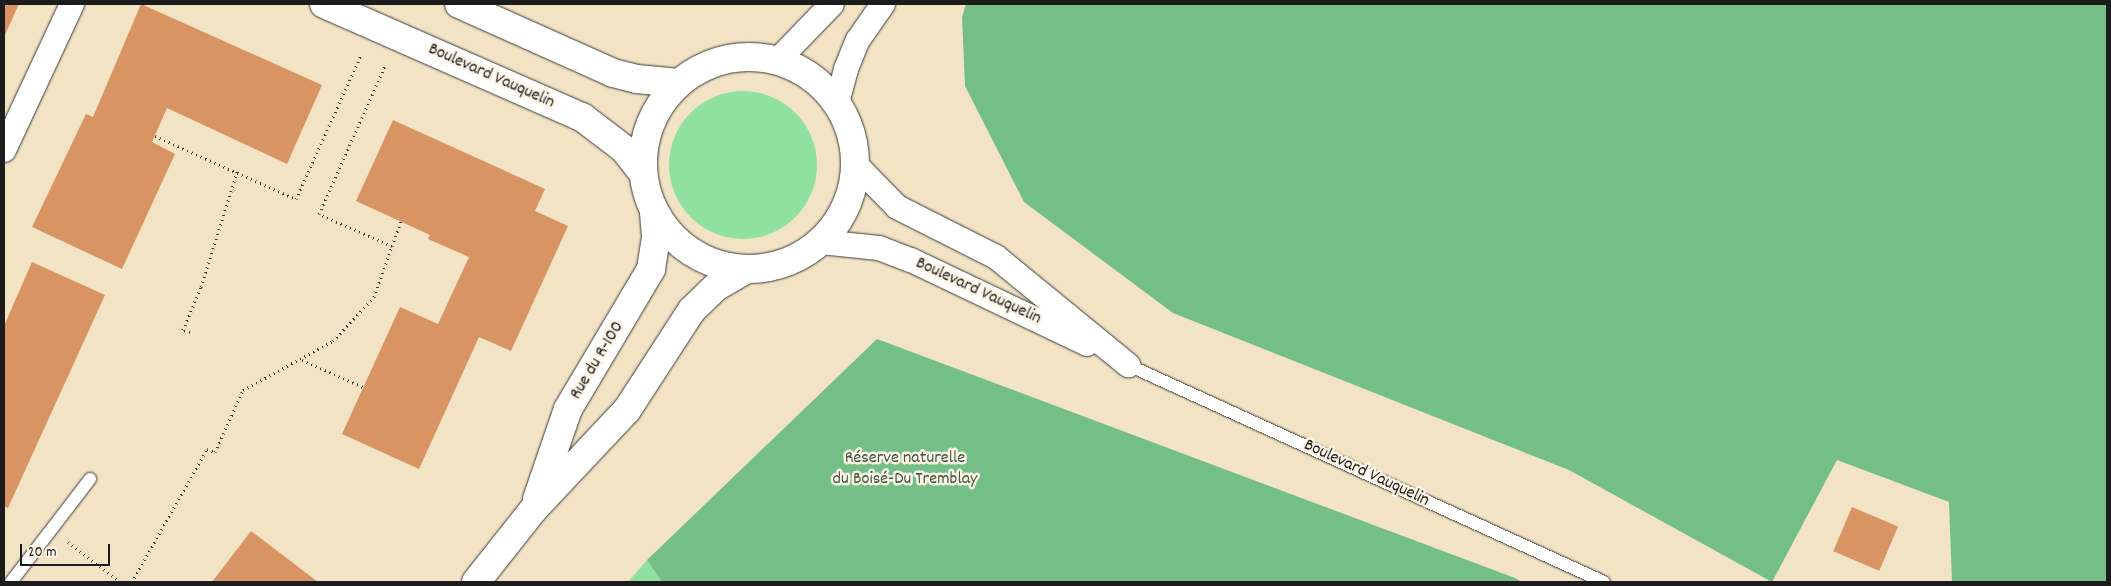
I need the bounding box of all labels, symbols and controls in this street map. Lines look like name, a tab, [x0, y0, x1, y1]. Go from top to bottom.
street label: Boulevard Vauquelin	[424, 39, 558, 115]
street label: Boulevard Vauquelin	[912, 253, 1044, 331]
street label: Rue du R-100	[566, 318, 630, 404]
street label: Boulevard Vauquelin	[1300, 435, 1432, 513]
park label: Réserve naturelle du Boisé-Du Tremblay	[833, 449, 977, 492]
scale bar	[22, 534, 112, 566]
text: 20 m	[28, 542, 56, 564]

